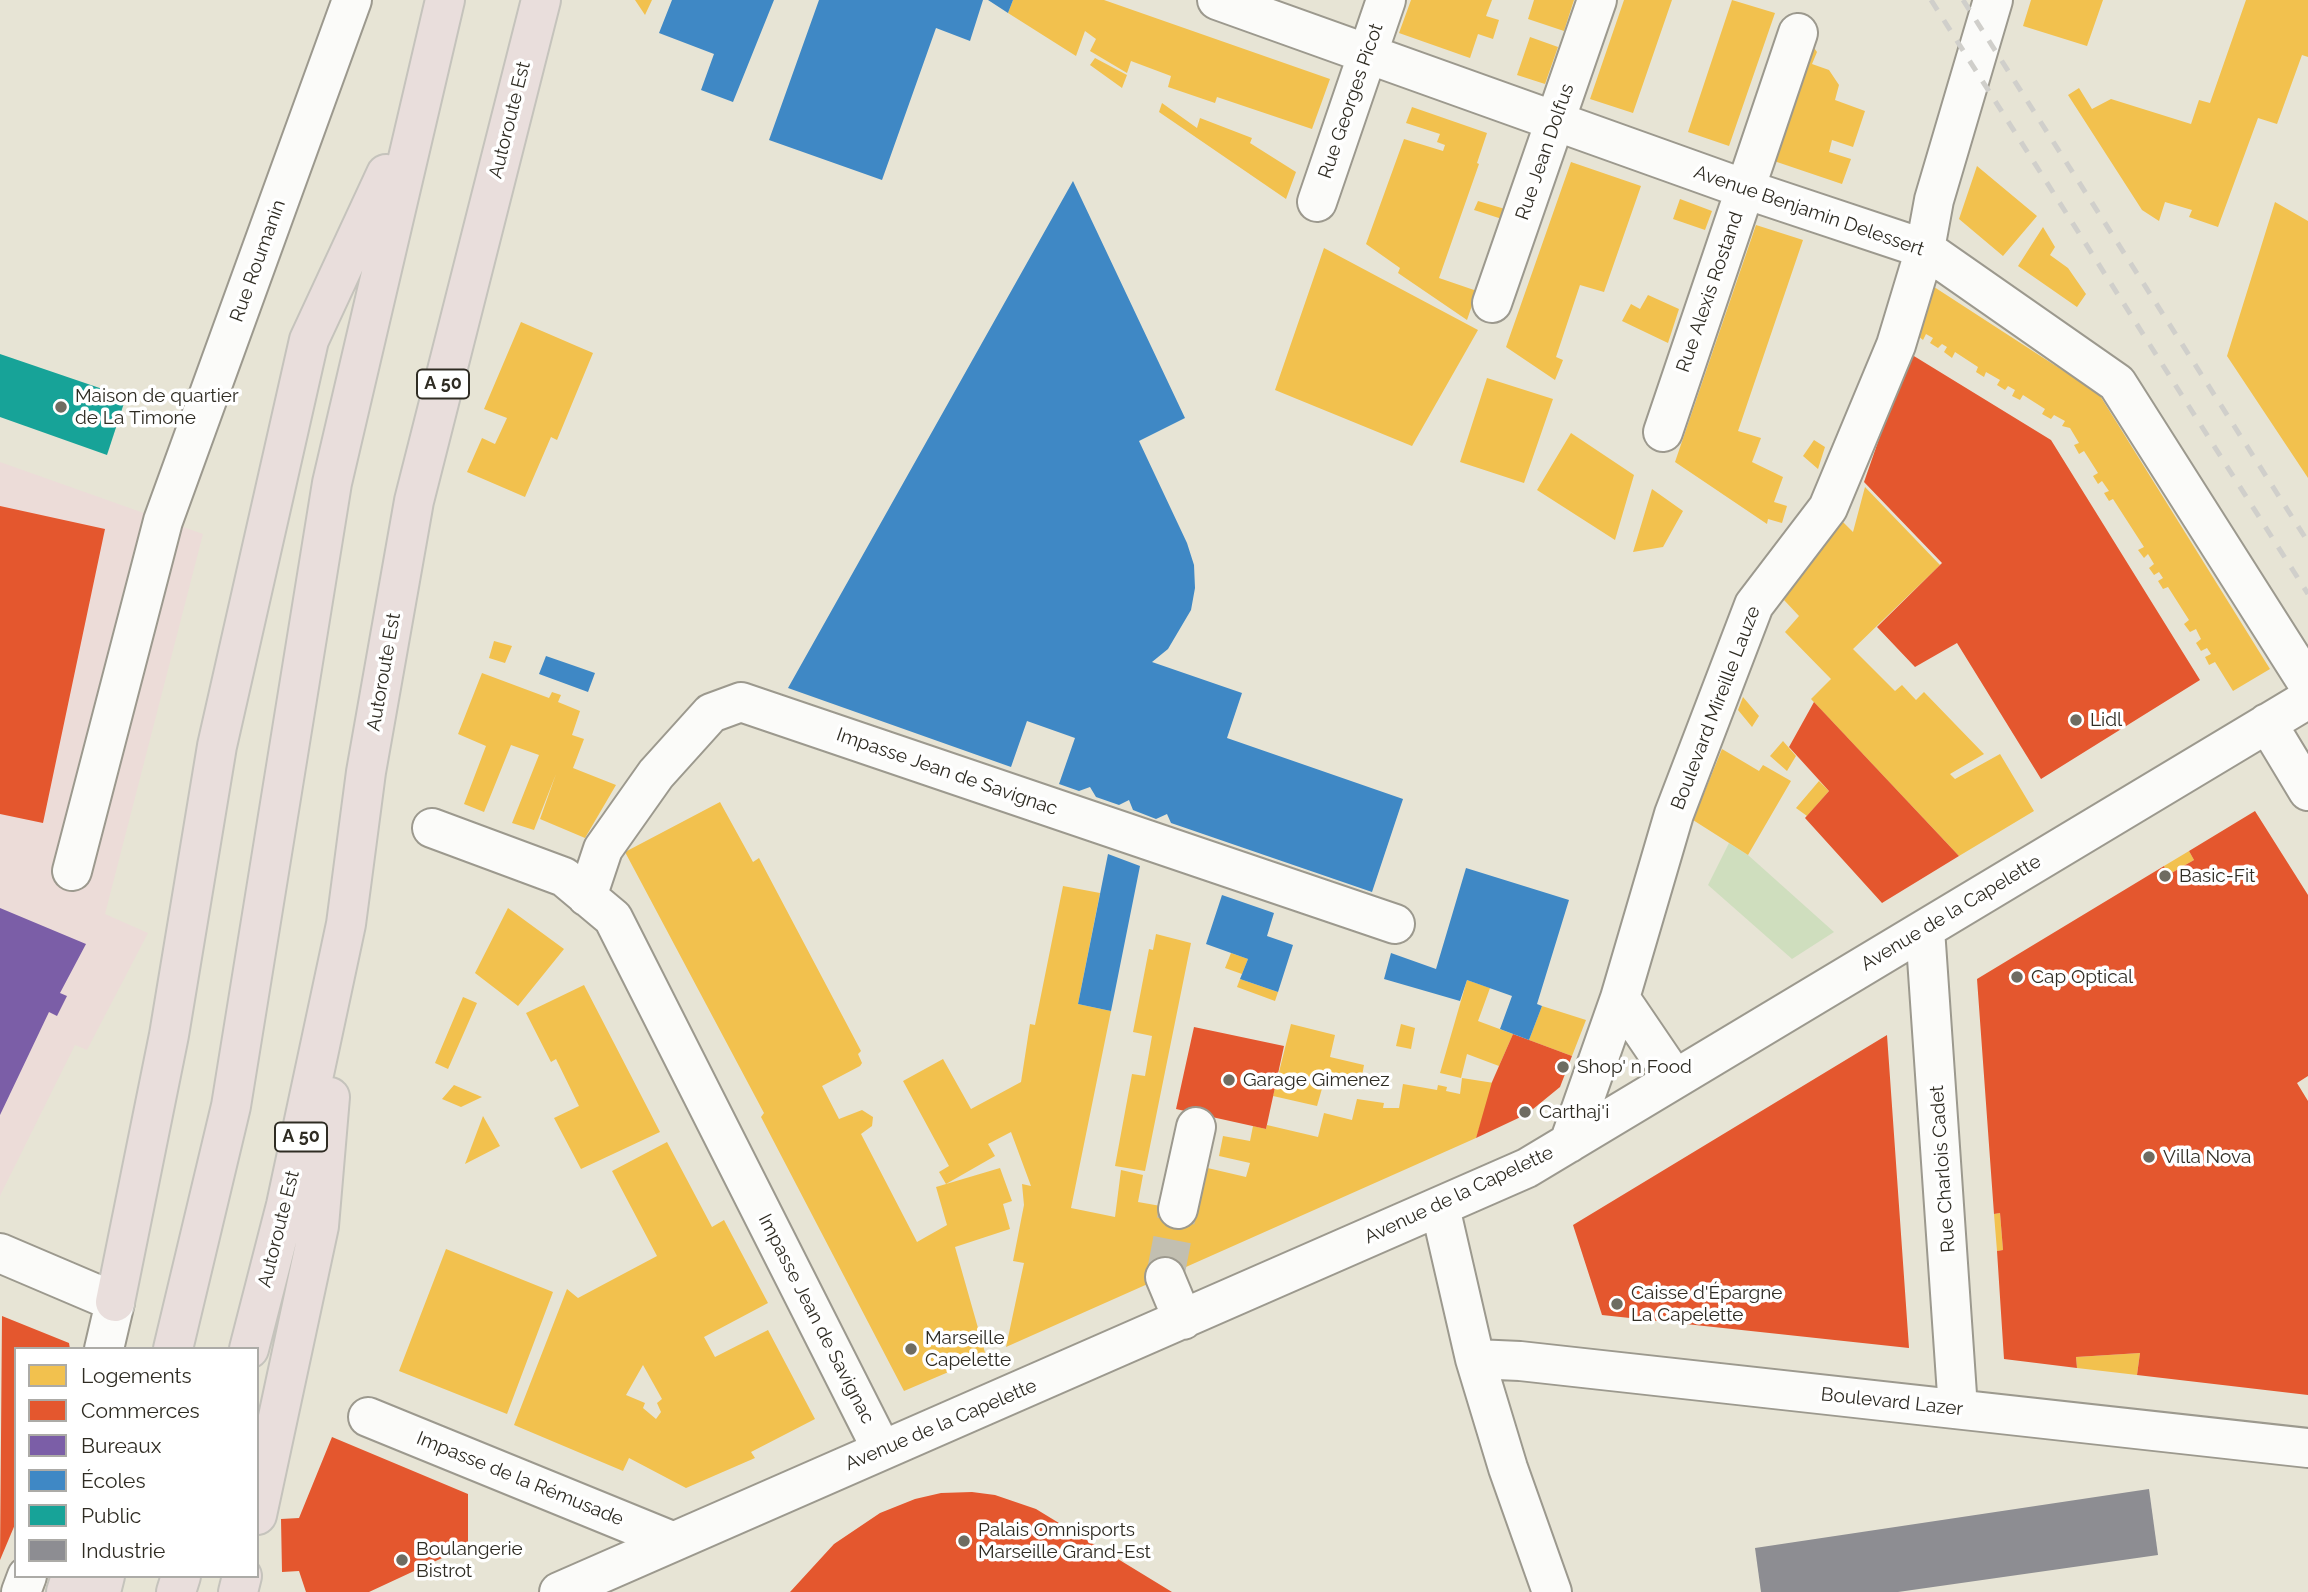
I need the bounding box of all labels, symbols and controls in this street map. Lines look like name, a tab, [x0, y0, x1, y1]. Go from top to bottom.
street label: Rue Georges Picot	[1314, 20, 1388, 182]
street label: Autoroute Est	[484, 59, 536, 181]
street label: Rue Jean Dolfus	[1511, 81, 1579, 223]
street label: Avenue Benjamin Delessert	[1691, 161, 1927, 261]
street label: Rue Roumanin	[225, 197, 291, 325]
street label: Rue Alexis Rostand	[1672, 209, 1748, 375]
road number: A 50	[417, 370, 469, 398]
place label: Maison de quartier de La Timone	[75, 385, 239, 429]
marker: Maison de quartier de La Timone	[53, 399, 69, 415]
street label: Boulevard Mireille Lauze	[1667, 603, 1765, 813]
street label: Autoroute Est	[362, 611, 406, 733]
place label: Lidl	[2090, 709, 2122, 731]
marker: Lidl	[2068, 712, 2084, 728]
street label: Impasse Jean de Savignac	[833, 723, 1061, 821]
street label: Avenue de la Capelette	[1857, 850, 2045, 976]
place label: Basic-Fit	[2179, 865, 2255, 887]
marker: Basic-Fit	[2157, 868, 2173, 884]
place label: Cap Optical	[2031, 966, 2133, 988]
marker: Cap Optical	[2009, 969, 2025, 985]
place label: Shop' n Food	[1577, 1056, 1692, 1078]
marker: Shop' n Food	[1555, 1059, 1571, 1075]
place label: Garage Gimenez	[1243, 1069, 1389, 1091]
marker: Garage Gimenez	[1221, 1072, 1237, 1088]
street label: Rue Charlois Cadet	[1926, 1084, 1960, 1254]
place label: Carthaj'i	[1539, 1101, 1609, 1123]
marker: Carthaj'i	[1517, 1104, 1533, 1120]
road number: A 50	[275, 1122, 327, 1152]
street label: Avenue de la Capelette	[1361, 1141, 1557, 1249]
place label: Villa Nova	[2163, 1146, 2251, 1168]
marker: Villa Nova	[2141, 1149, 2157, 1165]
street label: Autoroute Est	[253, 1168, 305, 1290]
street label: Impasse Jean de Savignac	[753, 1210, 879, 1428]
place label: Caisse d'Épargne La Capelette	[1631, 1282, 1782, 1326]
marker: Caisse d'Épargne La Capelette	[1609, 1296, 1625, 1312]
place label: Marseille Capelette	[925, 1327, 1011, 1371]
marker: Marseille Capelette	[903, 1341, 919, 1357]
legend	[14, 1347, 259, 1578]
text: Logements	[81, 1363, 192, 1388]
street label: Avenue de la Capelette	[842, 1374, 1040, 1476]
street label: Boulevard Lazer	[1820, 1383, 1964, 1421]
text: Commerces	[81, 1398, 200, 1423]
street label: Impasse de la Rémusade	[413, 1427, 627, 1531]
text: Bureaux	[81, 1433, 161, 1458]
text: Écoles	[81, 1468, 146, 1493]
text: Public	[81, 1503, 141, 1528]
place label: Palais Omnisports Marseille Grand-Est	[978, 1519, 1151, 1563]
marker: Palais Omnisports Marseille Grand-Est	[956, 1533, 972, 1549]
text: Industrie	[81, 1538, 165, 1563]
place label: Boulangerie Bistrot	[416, 1538, 523, 1582]
marker: Boulangerie Bistrot	[394, 1552, 410, 1568]

